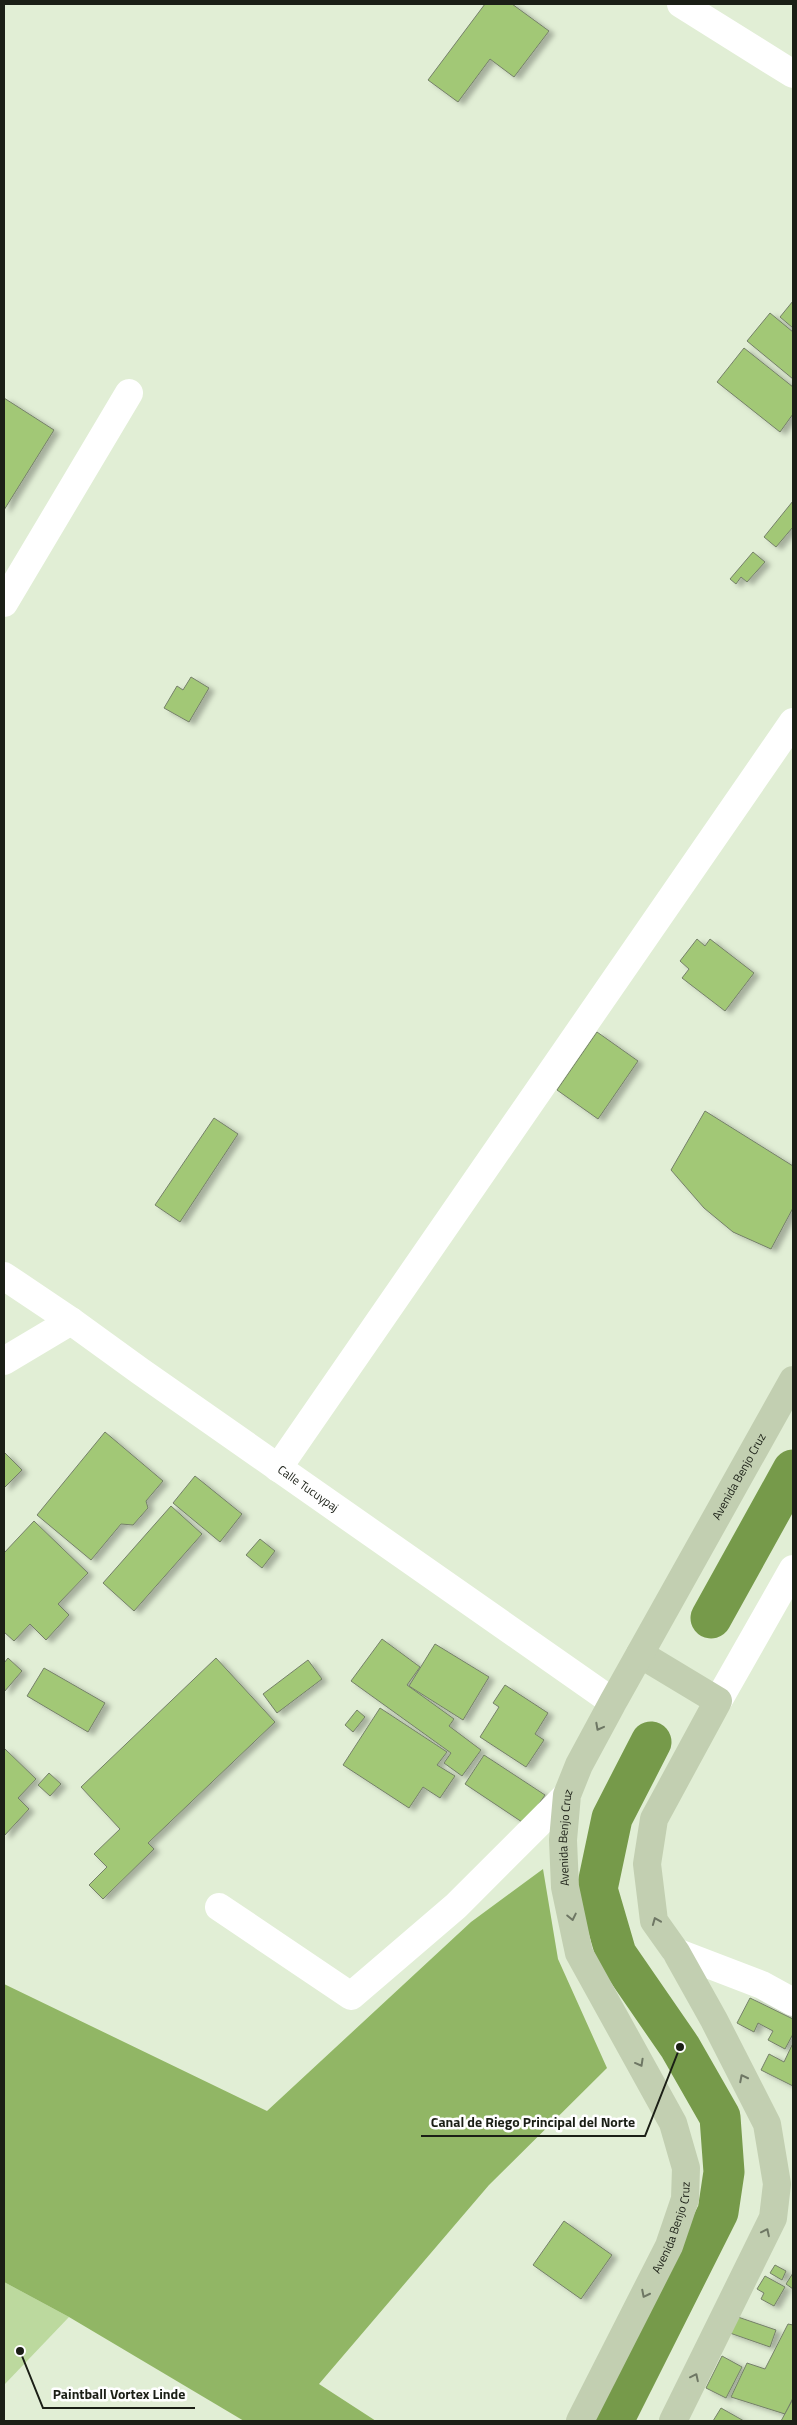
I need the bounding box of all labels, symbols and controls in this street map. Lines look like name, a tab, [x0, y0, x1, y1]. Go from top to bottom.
street label: Avenida Benjo Cruz	[707, 1429, 771, 1523]
street label: Calle Tucuypaj	[274, 1460, 343, 1516]
one-way arrow	[595, 1722, 605, 1731]
street label: Avenida Benjo Cruz	[553, 1786, 577, 1886]
one-way arrow	[566, 1912, 576, 1921]
one-way arrow	[652, 1917, 662, 1926]
one-way arrow	[633, 2057, 643, 2066]
one-way arrow	[739, 2074, 749, 2083]
callout: Canal de Riego Principal del Norte	[421, 2107, 645, 2136]
text: Canal de Riego Principal del Norte	[431, 2111, 635, 2132]
street label: Avenida Benjo Cruz	[647, 2181, 695, 2277]
one-way arrow	[760, 2228, 770, 2237]
one-way arrow	[641, 2288, 651, 2297]
one-way arrow	[688, 2374, 698, 2383]
callout: Paintball Vortex Linde	[43, 2379, 195, 2408]
text: Paintball Vortex Linde	[53, 2383, 185, 2404]

